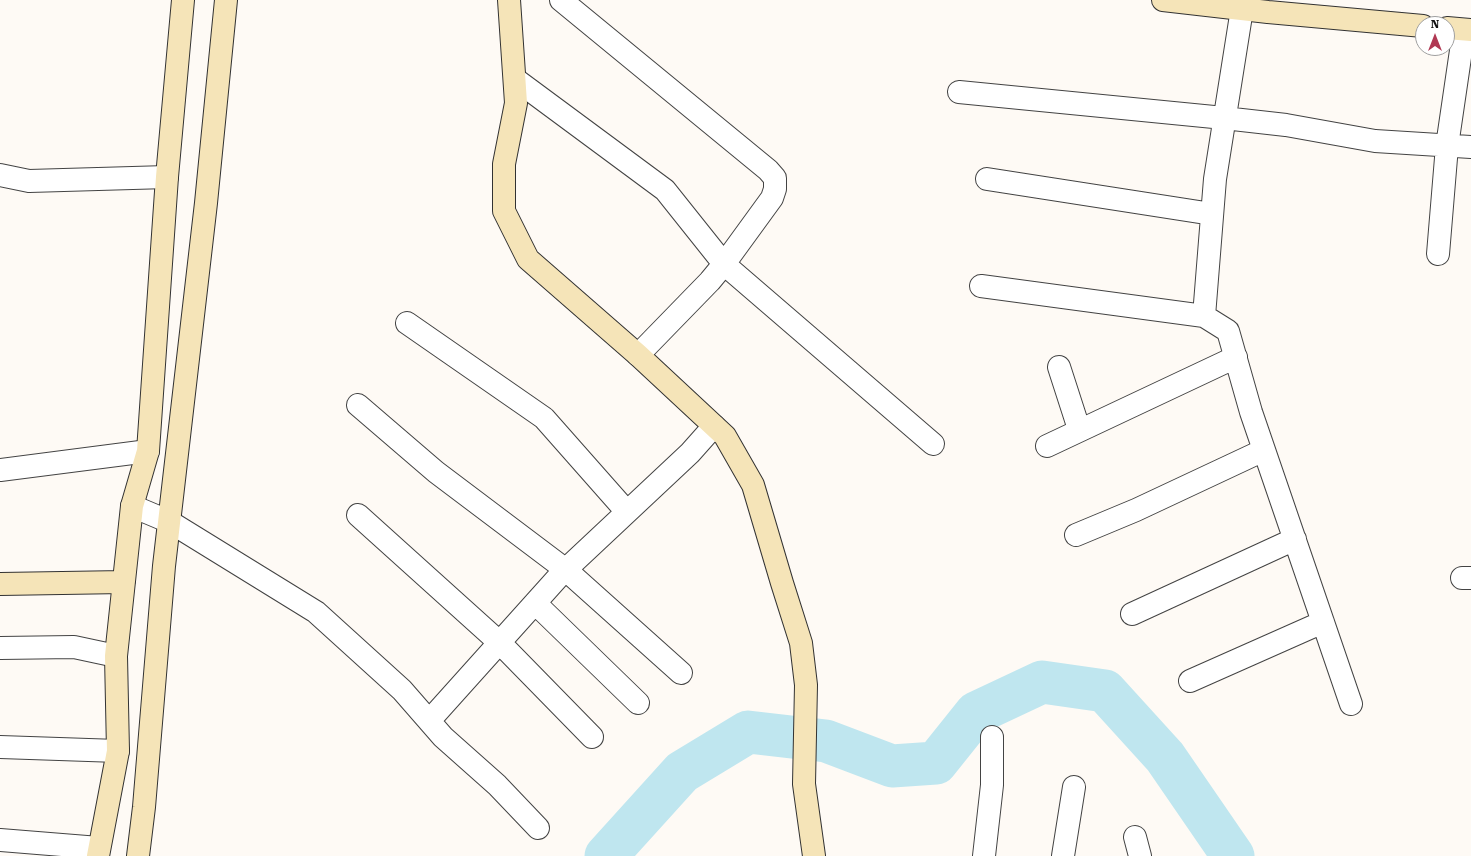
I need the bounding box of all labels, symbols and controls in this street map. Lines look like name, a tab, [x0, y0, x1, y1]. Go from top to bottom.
north arrow	[1415, 16, 1455, 56]
text: N	[1431, 18, 1439, 31]

